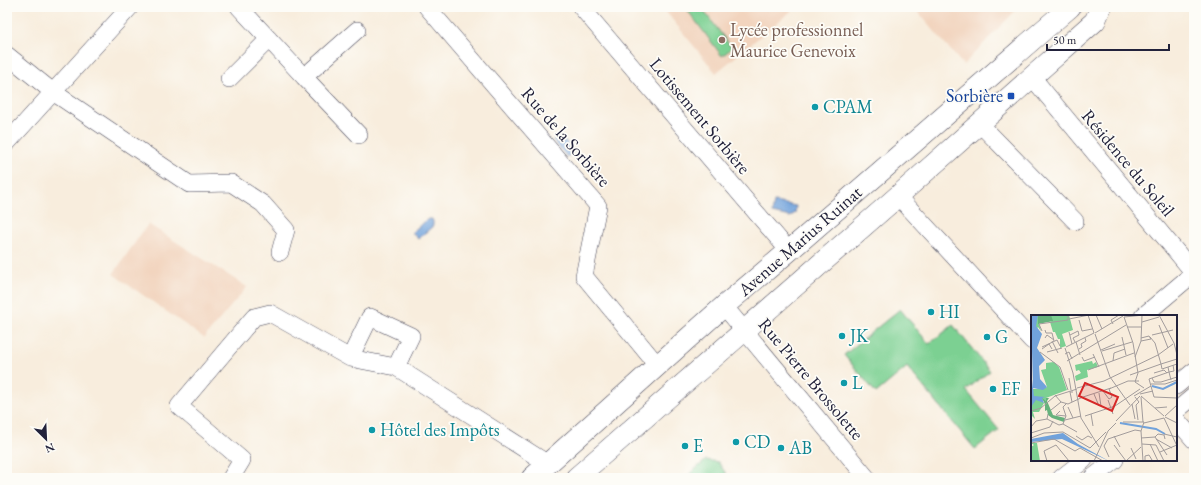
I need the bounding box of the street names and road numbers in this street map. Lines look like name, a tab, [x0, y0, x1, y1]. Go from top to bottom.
street label: Lotissement Sorbière	[645, 53, 756, 179]
street label: Rue de la Sorbière	[517, 82, 616, 191]
street label: Résidence du Soleil	[1077, 105, 1180, 221]
street label: Avenue Marius Ruinat	[732, 180, 867, 301]
street label: Rue Pierre Brossolette	[754, 313, 869, 444]

